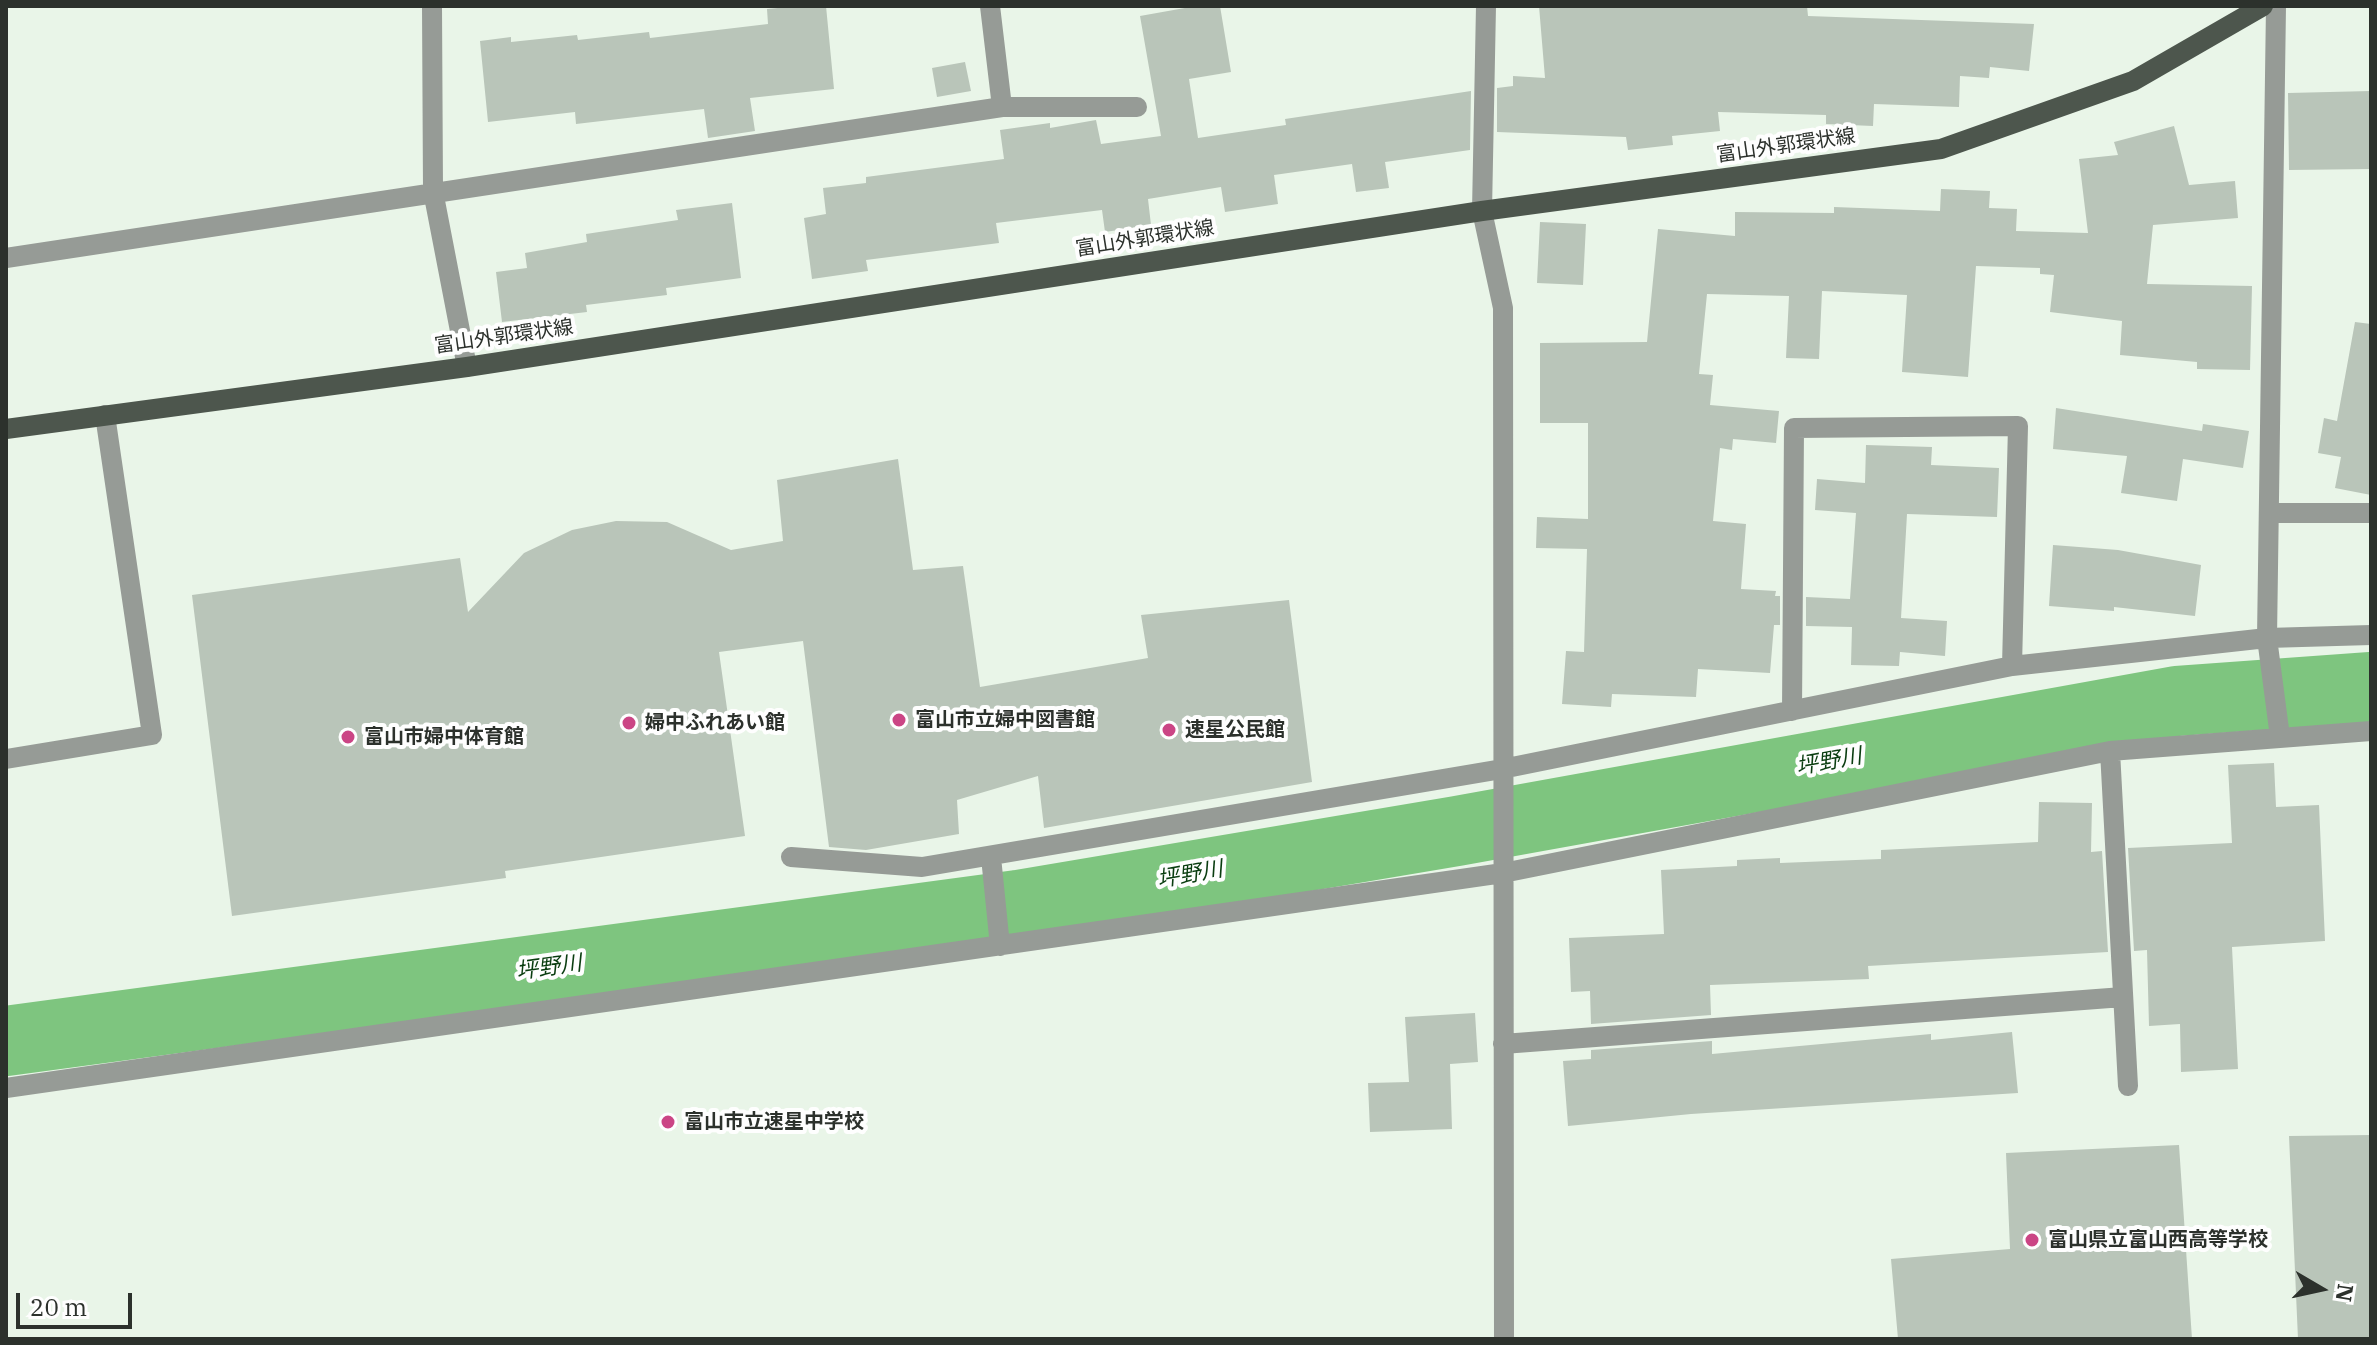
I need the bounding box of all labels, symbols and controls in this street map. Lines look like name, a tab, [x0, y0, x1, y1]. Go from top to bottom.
street label: 富山外郭環状線	[1715, 124, 1857, 168]
street label: 富山外郭環状線	[1074, 216, 1216, 262]
street label: 富山外郭環状線	[433, 315, 575, 359]
place label: 富山市立婦中図書館	[915, 708, 1095, 732]
place label: 婦中ふれあい館	[645, 711, 785, 735]
marker: 富山市立婦中図書館	[890, 711, 908, 729]
marker: 婦中ふれあい館	[620, 714, 638, 732]
place label: 速星公民館	[1185, 718, 1285, 742]
marker: 速星公民館	[1160, 721, 1178, 739]
place label: 富山市婦中体育館	[364, 725, 524, 749]
marker: 富山市婦中体育館	[339, 728, 357, 746]
water label: 坪野川	[1794, 743, 1864, 781]
water label: 坪野川	[1155, 856, 1225, 894]
water label: 坪野川	[514, 950, 584, 986]
place label: 富山市立速星中学校	[684, 1110, 864, 1134]
marker: 富山市立速星中学校	[659, 1113, 677, 1131]
place label: 富山県立富山西高等学校	[2048, 1228, 2268, 1252]
marker: 富山県立富山西高等学校	[2023, 1231, 2041, 1249]
north arrow	[2281, 1249, 2361, 1329]
scale bar	[20, 1277, 136, 1327]
text: N	[2330, 1282, 2361, 1304]
text: 20 m	[30, 1291, 87, 1323]

